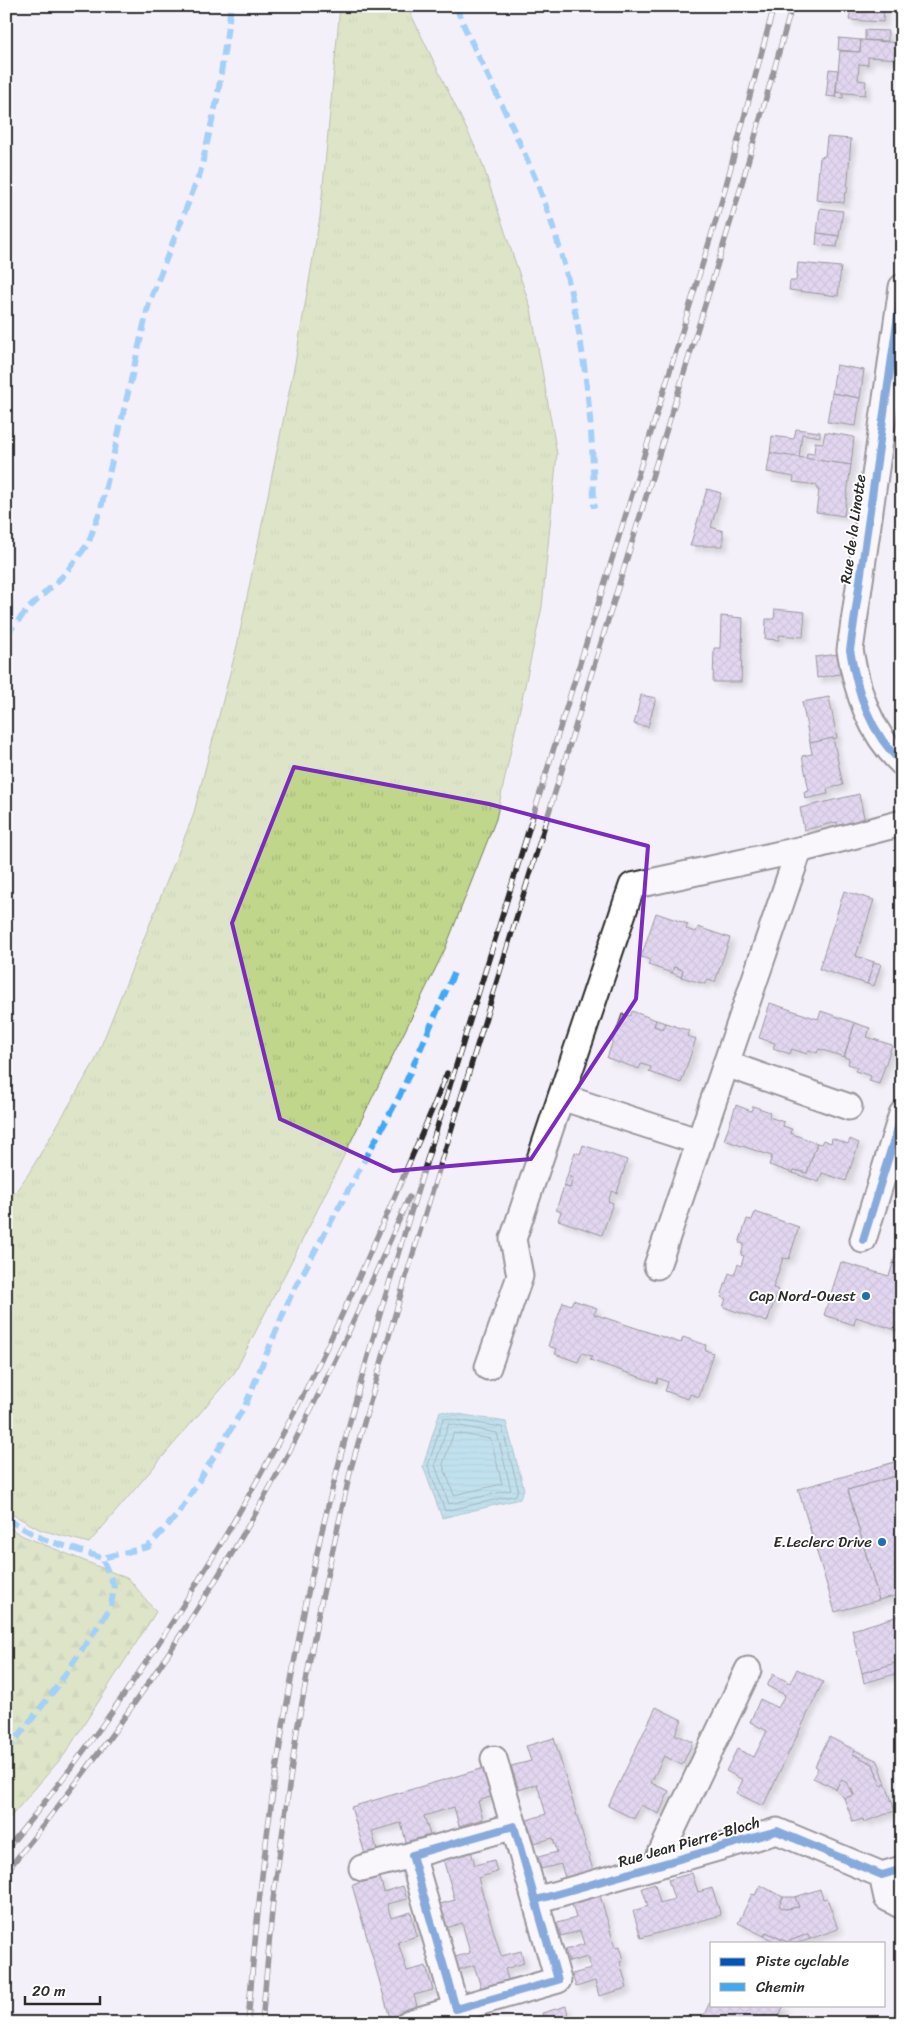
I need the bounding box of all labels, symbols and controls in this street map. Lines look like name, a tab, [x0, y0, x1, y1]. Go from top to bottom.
street label: Rue de la Linotte	[832, 472, 874, 585]
place label: Cap Nord-Ouest	[749, 1283, 856, 1309]
marker: Cap Nord-Ouest	[860, 1290, 872, 1302]
place label: E.Leclerc Drive	[774, 1529, 872, 1555]
marker: E.Leclerc Drive	[876, 1536, 888, 1548]
street label: Rue Jean Pierre-Bloch	[615, 1809, 763, 1875]
legend	[710, 1942, 886, 2006]
text: Piste cyclable	[756, 1948, 849, 1974]
scale bar	[25, 1974, 100, 2006]
text: Chemin	[756, 1974, 805, 2000]
text: 20 m	[32, 1978, 66, 2004]

